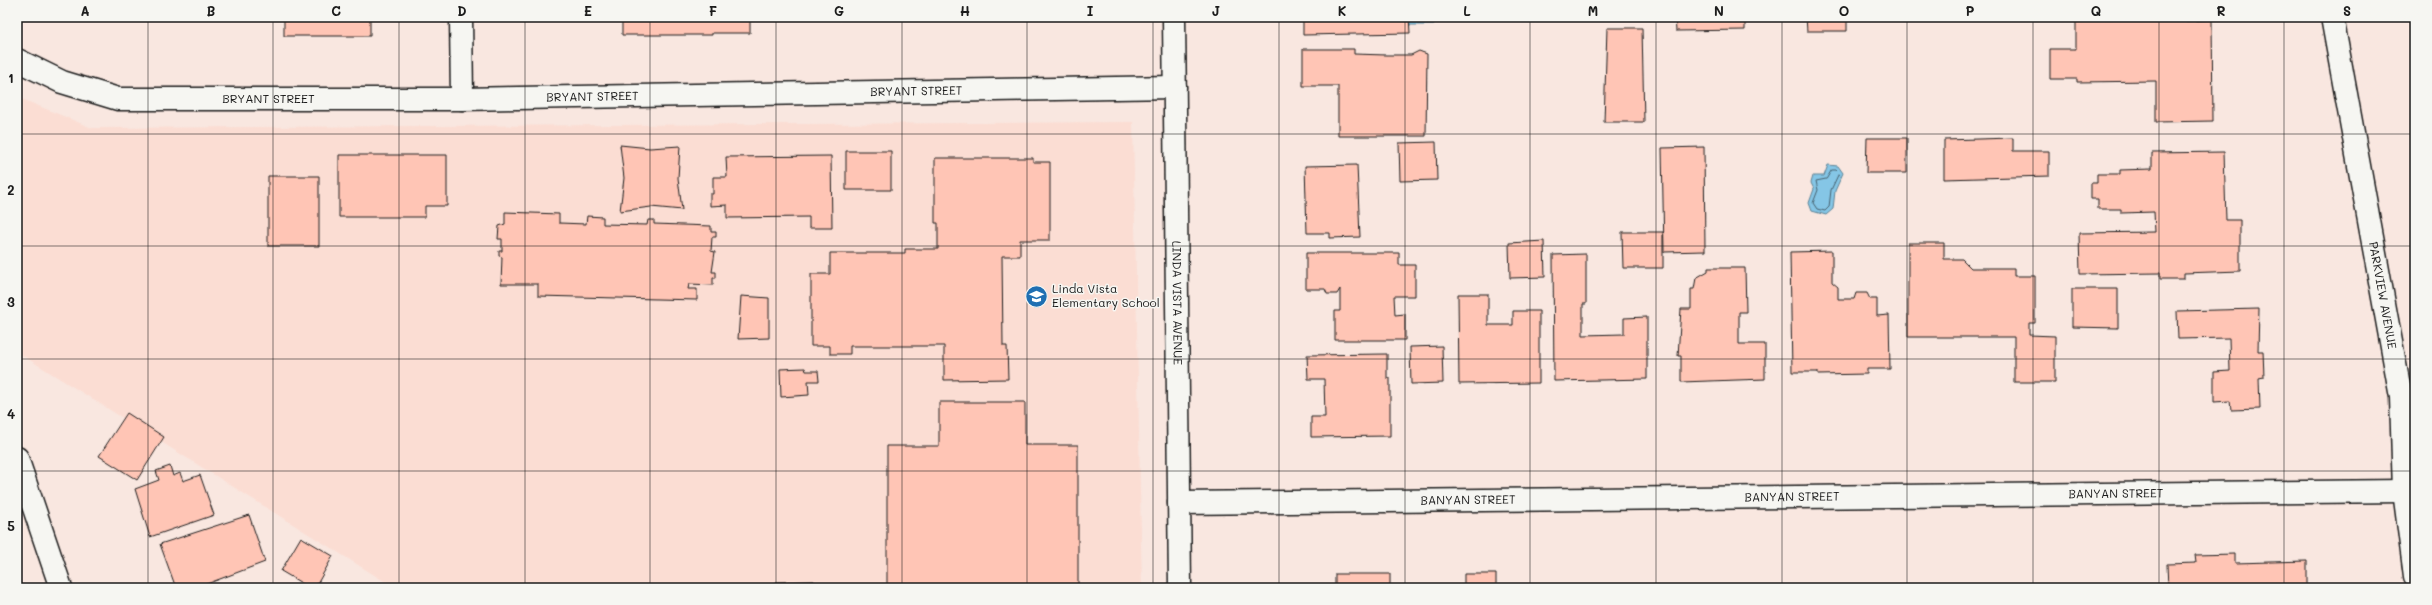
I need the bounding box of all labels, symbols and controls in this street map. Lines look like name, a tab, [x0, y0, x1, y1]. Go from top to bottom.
text: A	[80, 2, 90, 19]
text: B	[207, 2, 216, 19]
text: C	[331, 2, 341, 19]
text: D	[457, 2, 467, 19]
text: E	[584, 2, 592, 19]
text: F	[709, 2, 717, 19]
text: G	[834, 2, 844, 19]
text: H	[960, 2, 970, 19]
text: I	[1087, 2, 1094, 19]
text: J	[1212, 2, 1220, 19]
text: K	[1338, 2, 1347, 19]
text: L	[1463, 2, 1471, 19]
text: M	[1588, 2, 1598, 19]
text: N	[1714, 2, 1724, 19]
text: O	[1839, 2, 1849, 19]
text: P	[1966, 2, 1975, 19]
text: Q	[2091, 2, 2101, 19]
text: R	[2217, 2, 2226, 19]
text: S	[2343, 2, 2351, 19]
text: 1	[8, 69, 14, 86]
street label: BRYANT STREET	[870, 82, 963, 99]
street label: BRYANT STREET	[546, 87, 639, 105]
street label: BRYANT STREET	[222, 90, 315, 106]
text: 2	[7, 181, 15, 198]
street label: PARKVIEW AVENUE	[2366, 240, 2401, 350]
street label: LINDA VISTA AVENUE	[1169, 241, 1187, 365]
place label: Linda Vista Elementary School	[1052, 280, 1160, 310]
school or university icon: Linda Vista Elementary School	[1023, 283, 1049, 309]
text: 3	[7, 293, 15, 310]
text: 4	[7, 405, 15, 422]
street label: BANYAN STREET	[2068, 484, 2164, 501]
street label: BANYAN STREET	[1744, 488, 1840, 504]
street label: BANYAN STREET	[1420, 491, 1516, 508]
text: 5	[7, 517, 15, 534]

